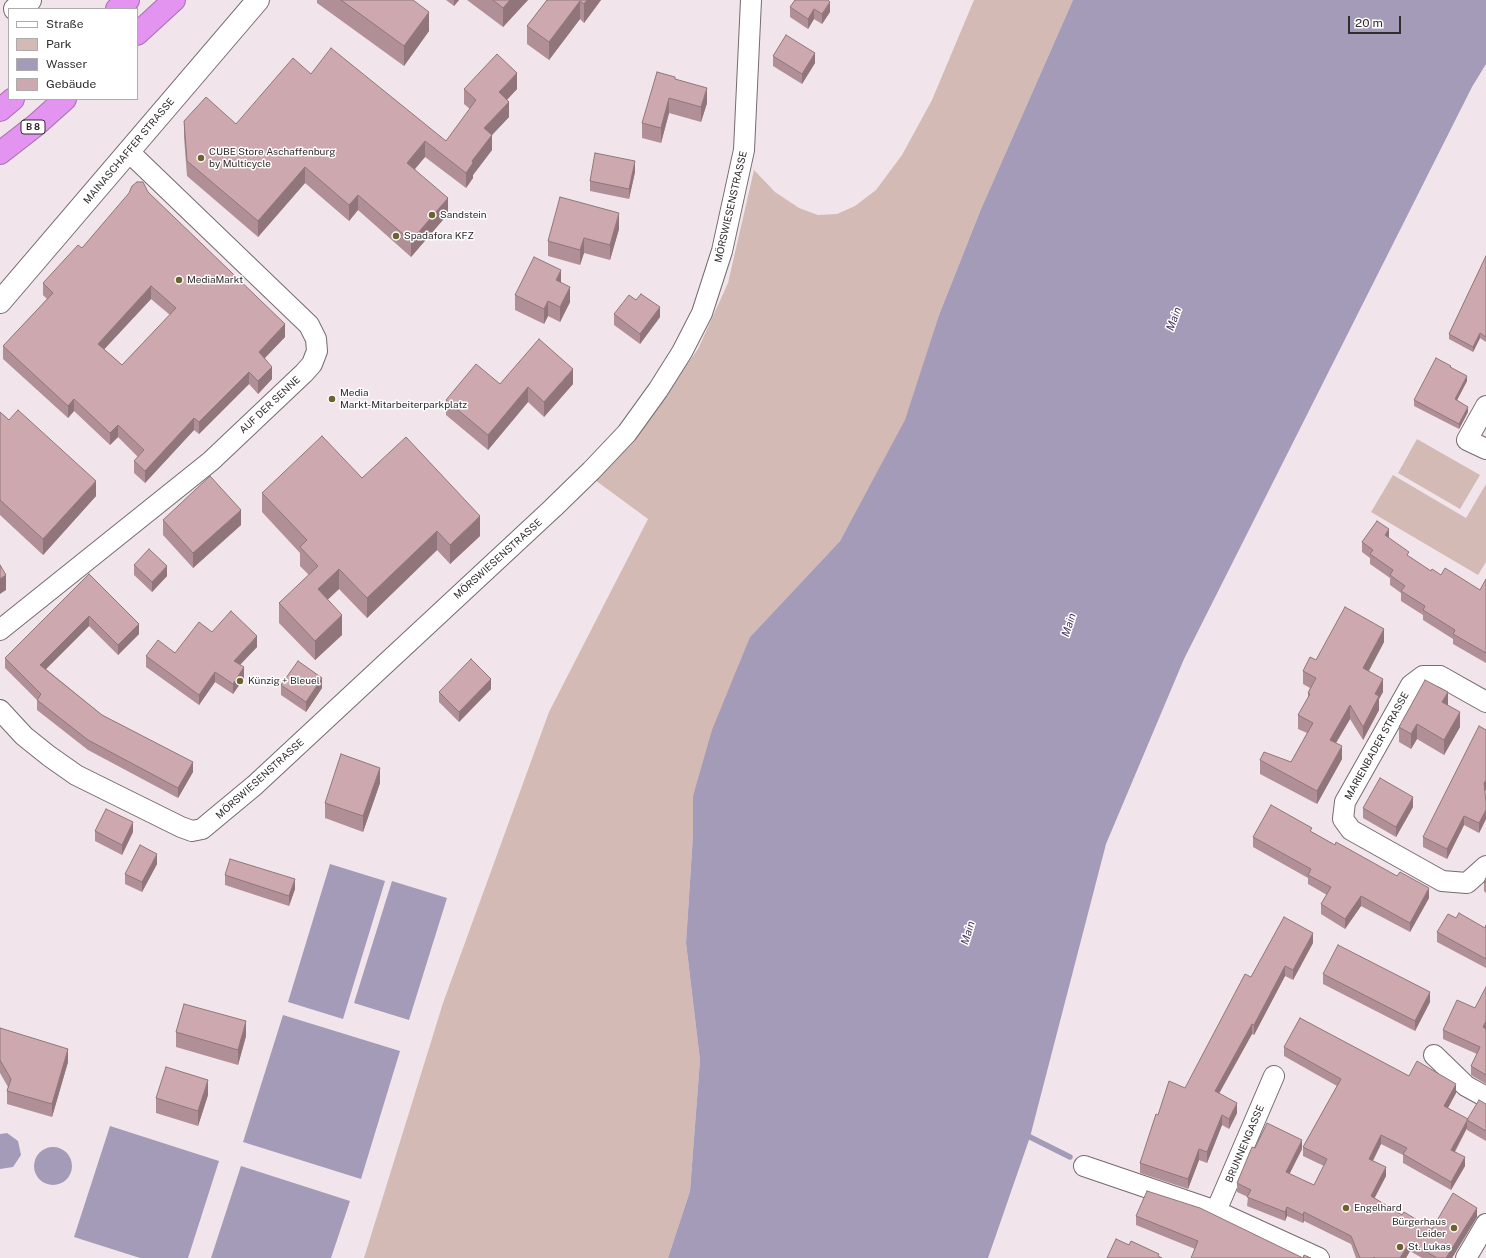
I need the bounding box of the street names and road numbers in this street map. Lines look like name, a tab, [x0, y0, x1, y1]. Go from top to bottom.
street label: MAINASCHAFFER STRASSE	[81, 96, 177, 206]
road number: B 8	[21, 120, 45, 134]
street label: MÖRSWIESENSTRASSE	[712, 150, 750, 264]
street label: AUF DER SENNE	[237, 374, 303, 436]
street label: MÖRSWIESENSTRASSE	[452, 516, 544, 602]
street label: MARIENBADER STRASSE	[1342, 690, 1412, 802]
street label: MÖRSWIESENSTRASSE	[214, 736, 306, 822]
street label: BRUNNENGASSE	[1223, 1103, 1267, 1185]

